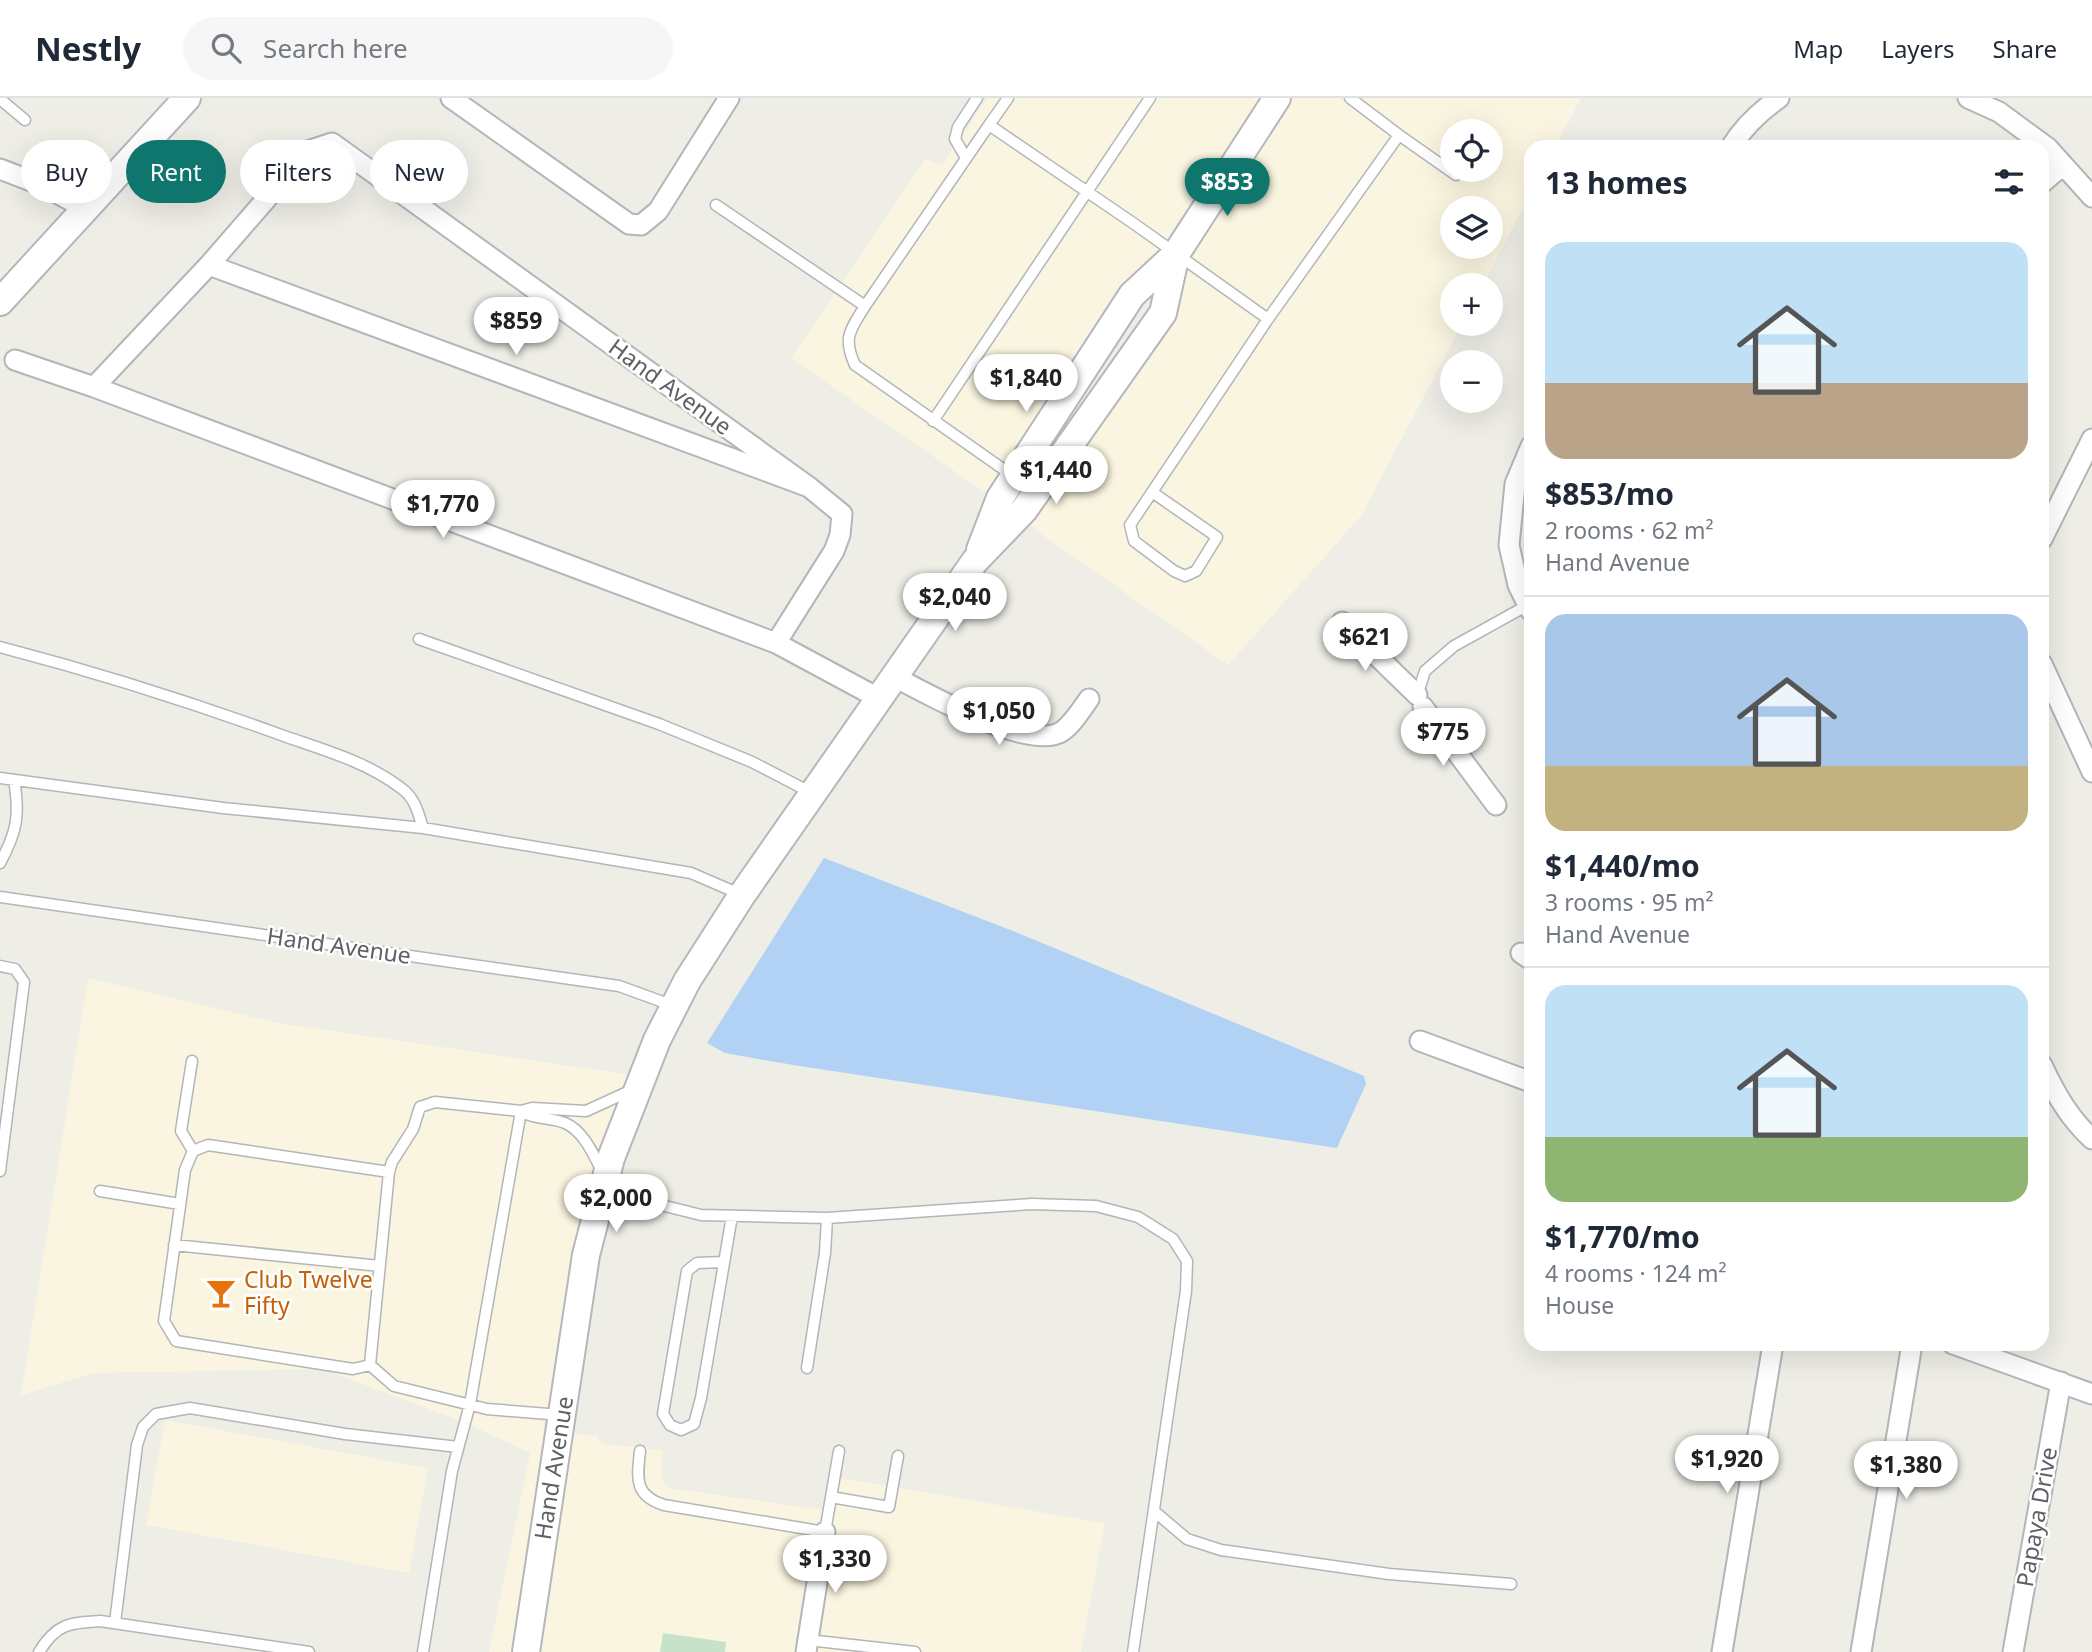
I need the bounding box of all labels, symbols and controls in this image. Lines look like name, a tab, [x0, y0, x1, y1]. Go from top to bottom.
search box	[183, 17, 673, 80]
text: Nestly	[35, 26, 141, 71]
icon: search	[207, 29, 245, 67]
text: Search here	[263, 30, 408, 66]
text: Map	[1793, 32, 1843, 65]
text: Layers	[1881, 32, 1955, 65]
text: Share	[1993, 32, 2057, 65]
map controls	[1440, 119, 1503, 413]
button: locate	[1440, 119, 1503, 182]
chip: Buy	[21, 140, 112, 203]
chip: Rent	[126, 140, 226, 203]
chip: Filters	[240, 140, 356, 203]
chip: New	[370, 140, 468, 203]
pin: $853	[1186, 158, 1268, 218]
text: 13 homes	[1545, 162, 1688, 203]
icon: filters	[1990, 163, 2028, 201]
text: $853	[1201, 165, 1253, 197]
button: layers	[1440, 196, 1503, 259]
button: +	[1440, 273, 1503, 336]
icon: home	[1724, 287, 1850, 413]
pin: $859	[475, 298, 557, 357]
text: $859	[490, 304, 542, 336]
street label: Hand Avenue	[603, 331, 739, 442]
button: −	[1440, 350, 1503, 413]
pin: $1,840	[969, 354, 1083, 414]
text: $1,840	[990, 361, 1062, 393]
pin: $1,440	[999, 446, 1113, 506]
text: $1,440	[1020, 453, 1092, 485]
text: $853/mo	[1545, 473, 1674, 514]
pin: $1,770	[386, 480, 500, 540]
text: $1,770	[407, 487, 479, 519]
text: 2 rooms · 62 m²	[1545, 514, 1714, 546]
text: Hand Avenue	[1545, 546, 1690, 578]
pin: $2,040	[898, 574, 1012, 633]
text: $2,040	[919, 580, 991, 612]
pin: $621	[1324, 614, 1406, 673]
text: $621	[1339, 620, 1391, 652]
icon: home	[1724, 659, 1850, 785]
pin: $1,050	[942, 688, 1056, 747]
text: $1,050	[963, 694, 1035, 726]
pin: $775	[1402, 708, 1484, 768]
text: $775	[1417, 715, 1469, 747]
text: $1,440/mo	[1545, 845, 1700, 886]
text: 3 rooms · 95 m²	[1545, 886, 1714, 918]
text: Hand Avenue	[1545, 918, 1690, 950]
street label: Hand Avenue	[265, 919, 413, 971]
icon: home	[1724, 1030, 1850, 1156]
pin: $2,000	[559, 1174, 673, 1234]
text: $2,000	[580, 1181, 652, 1213]
text: $1,770/mo	[1545, 1216, 1700, 1257]
text: 4 rooms · 124 m²	[1545, 1257, 1727, 1289]
place label: Club Twelve Fifty	[244, 1263, 373, 1321]
bar icon: Club Twelve Fifty	[204, 1276, 238, 1310]
text: House	[1545, 1289, 1614, 1321]
street label: Hand Avenue	[526, 1394, 580, 1542]
pin: $1,920	[1670, 1436, 1784, 1495]
text: $1,920	[1691, 1442, 1763, 1474]
pin: $1,380	[1849, 1442, 1963, 1501]
street label: Papaya Drive	[2008, 1444, 2064, 1589]
text: $1,380	[1870, 1448, 1942, 1480]
pin: $1,330	[778, 1536, 892, 1595]
text: $1,330	[799, 1542, 871, 1574]

